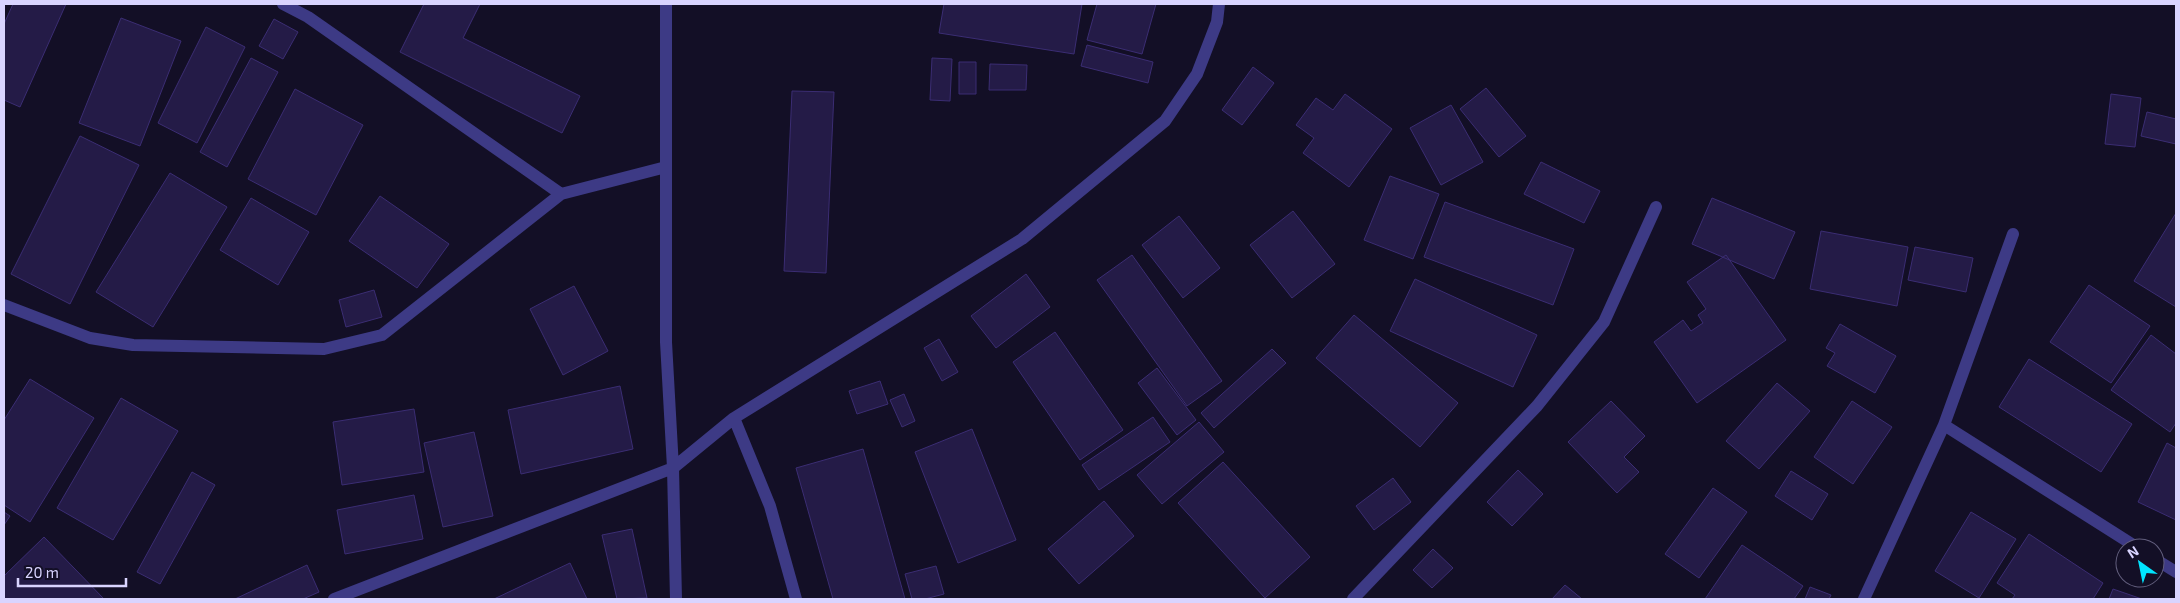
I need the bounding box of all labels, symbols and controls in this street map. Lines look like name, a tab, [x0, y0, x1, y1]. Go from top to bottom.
north arrow	[2115, 538, 2165, 588]
text: N	[2124, 542, 2142, 562]
scale bar	[18, 556, 125, 588]
text: 20 m	[25, 563, 59, 581]

